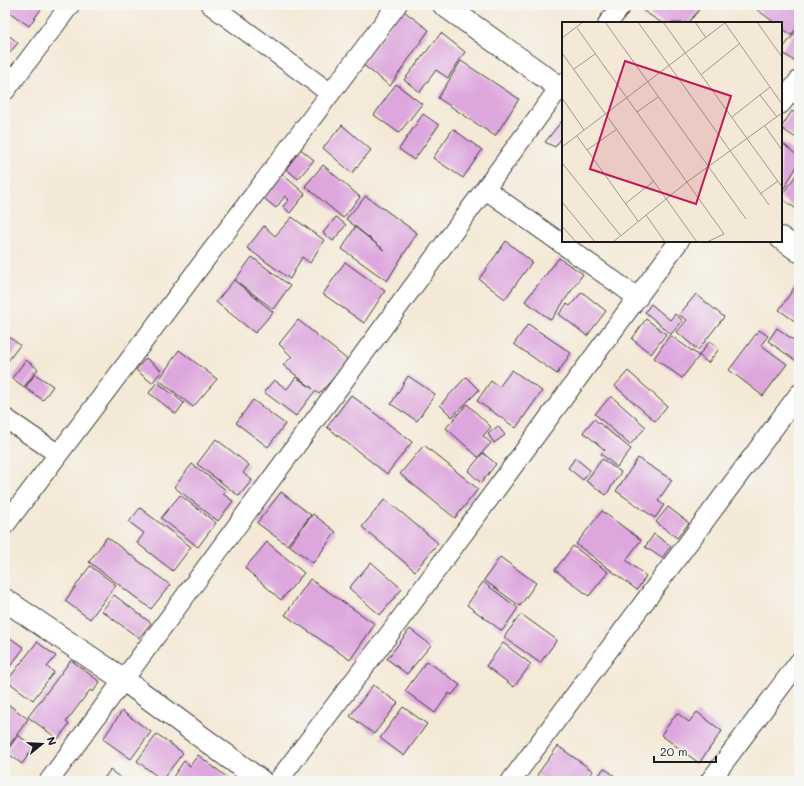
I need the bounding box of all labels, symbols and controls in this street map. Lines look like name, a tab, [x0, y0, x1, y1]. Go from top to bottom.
inset map	[562, 22, 782, 242]
north arrow	[22, 724, 62, 764]
text: N	[44, 734, 60, 747]
scale bar	[654, 738, 716, 764]
text: 20 m	[660, 743, 688, 759]

